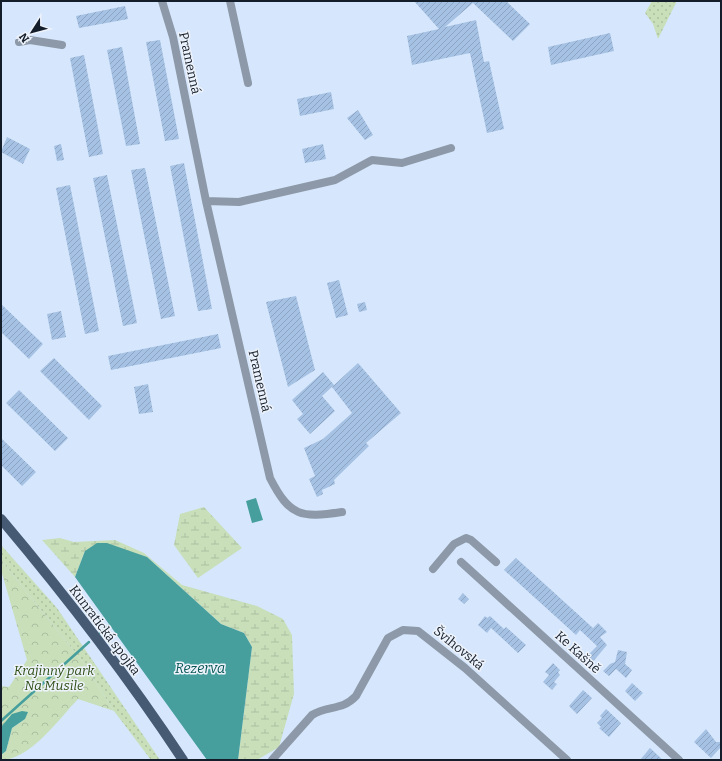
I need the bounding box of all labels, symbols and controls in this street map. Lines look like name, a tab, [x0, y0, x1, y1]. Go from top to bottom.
north arrow	[12, 12, 52, 52]
text: N	[16, 30, 32, 45]
street label: Pramenná	[176, 31, 204, 95]
street label: Pramenná	[246, 349, 274, 413]
street label: Kunratická spojka	[66, 582, 144, 678]
street label: Švihovská	[431, 623, 487, 673]
street label: Ke Kašně	[552, 628, 604, 676]
water label: Rezerva	[175, 660, 225, 677]
park label: Krajinný park Na Musile	[14, 663, 95, 693]

